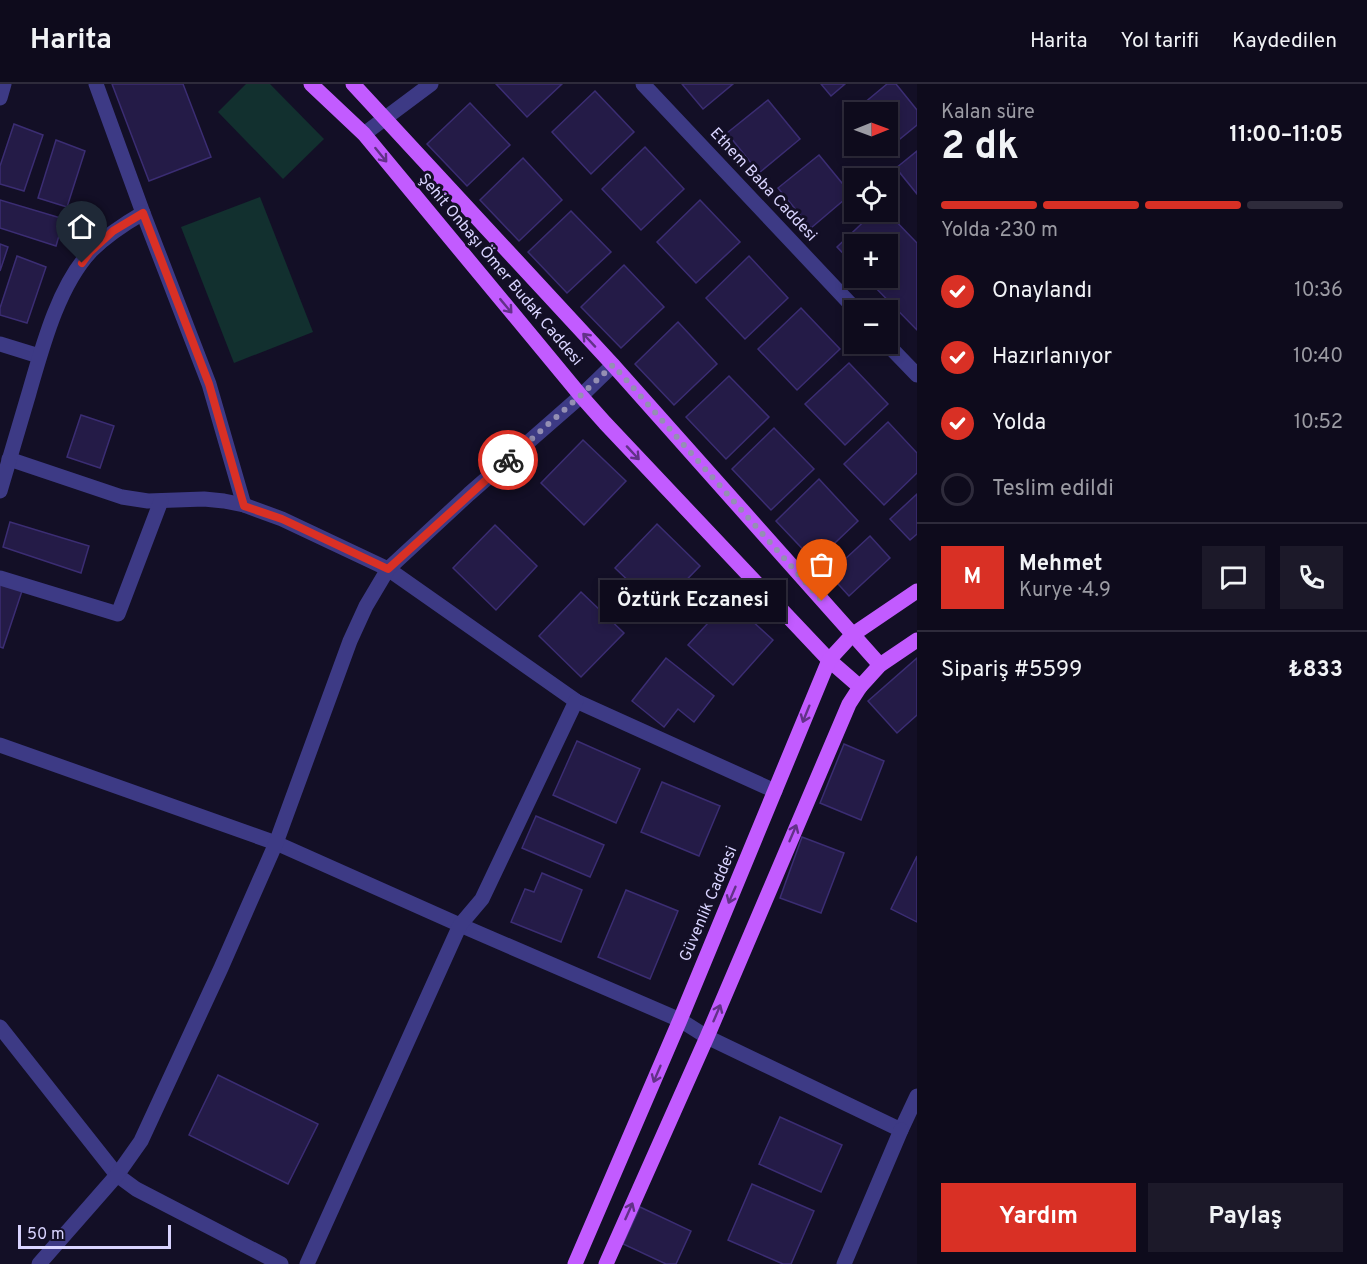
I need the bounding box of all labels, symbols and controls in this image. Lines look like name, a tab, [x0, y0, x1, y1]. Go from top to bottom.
text: Harita	[30, 23, 112, 59]
text: Harita	[1030, 28, 1088, 55]
text: Yol tarifi	[1121, 28, 1199, 55]
text: Kaydedilen	[1232, 28, 1337, 55]
text: Kalan süre	[941, 100, 1035, 126]
north arrow	[844, 102, 898, 156]
map controls	[844, 102, 898, 354]
text: 11:00–11:05	[1229, 122, 1343, 149]
street label: Ethem Baba Caddesi	[705, 124, 821, 246]
text: 2 dk	[941, 124, 1019, 173]
one-way arrow	[375, 147, 388, 163]
street label: Şehit Onbaşı Ömer Budak Caddesi	[414, 168, 588, 370]
button: locate	[844, 168, 898, 222]
pin	[56, 201, 107, 263]
icon: home	[65, 210, 98, 243]
text: Yolda · 230 m	[941, 218, 1058, 244]
button: +	[844, 234, 898, 288]
icon: check	[941, 275, 974, 308]
text: Onaylandı	[992, 278, 1092, 305]
text: 10:36	[1294, 278, 1343, 304]
one-way arrow	[499, 298, 513, 313]
button: −	[844, 300, 898, 354]
one-way arrow	[582, 333, 596, 348]
icon: check	[941, 341, 974, 374]
text: Hazırlanıyor	[992, 344, 1112, 371]
text: 10:40	[1293, 344, 1343, 370]
icon: check	[941, 407, 974, 440]
text: Yolda	[992, 410, 1046, 437]
text: 10:52	[1294, 410, 1343, 436]
courier	[478, 430, 538, 490]
icon: bike	[492, 444, 525, 477]
one-way arrow	[626, 446, 640, 461]
text: Teslim edildi	[992, 476, 1114, 503]
pin	[796, 539, 847, 601]
button: chat	[1202, 546, 1265, 609]
button: phone	[1280, 546, 1343, 609]
icon: bag	[805, 548, 838, 581]
text: Mehmet	[1019, 551, 1102, 578]
text: M	[964, 564, 981, 591]
text: Kurye · 4.9	[1019, 578, 1111, 604]
callout: Öztürk Eczanesi	[600, 580, 786, 622]
text: Öztürk Eczanesi	[617, 588, 769, 614]
text: Sipariş #5599	[941, 657, 1082, 684]
text: ₺833	[1288, 657, 1343, 684]
one-way arrow	[800, 705, 811, 723]
one-way arrow	[788, 825, 799, 843]
street label: Güvenlik Caddesi	[676, 843, 742, 965]
one-way arrow	[726, 885, 737, 903]
one-way arrow	[712, 1004, 723, 1023]
one-way arrow	[650, 1065, 662, 1083]
button: Yardım	[941, 1183, 1136, 1252]
button: Paylaş	[1148, 1183, 1343, 1252]
one-way arrow	[624, 1202, 636, 1220]
scale bar	[18, 1222, 171, 1250]
text: 50 m	[27, 1225, 65, 1245]

